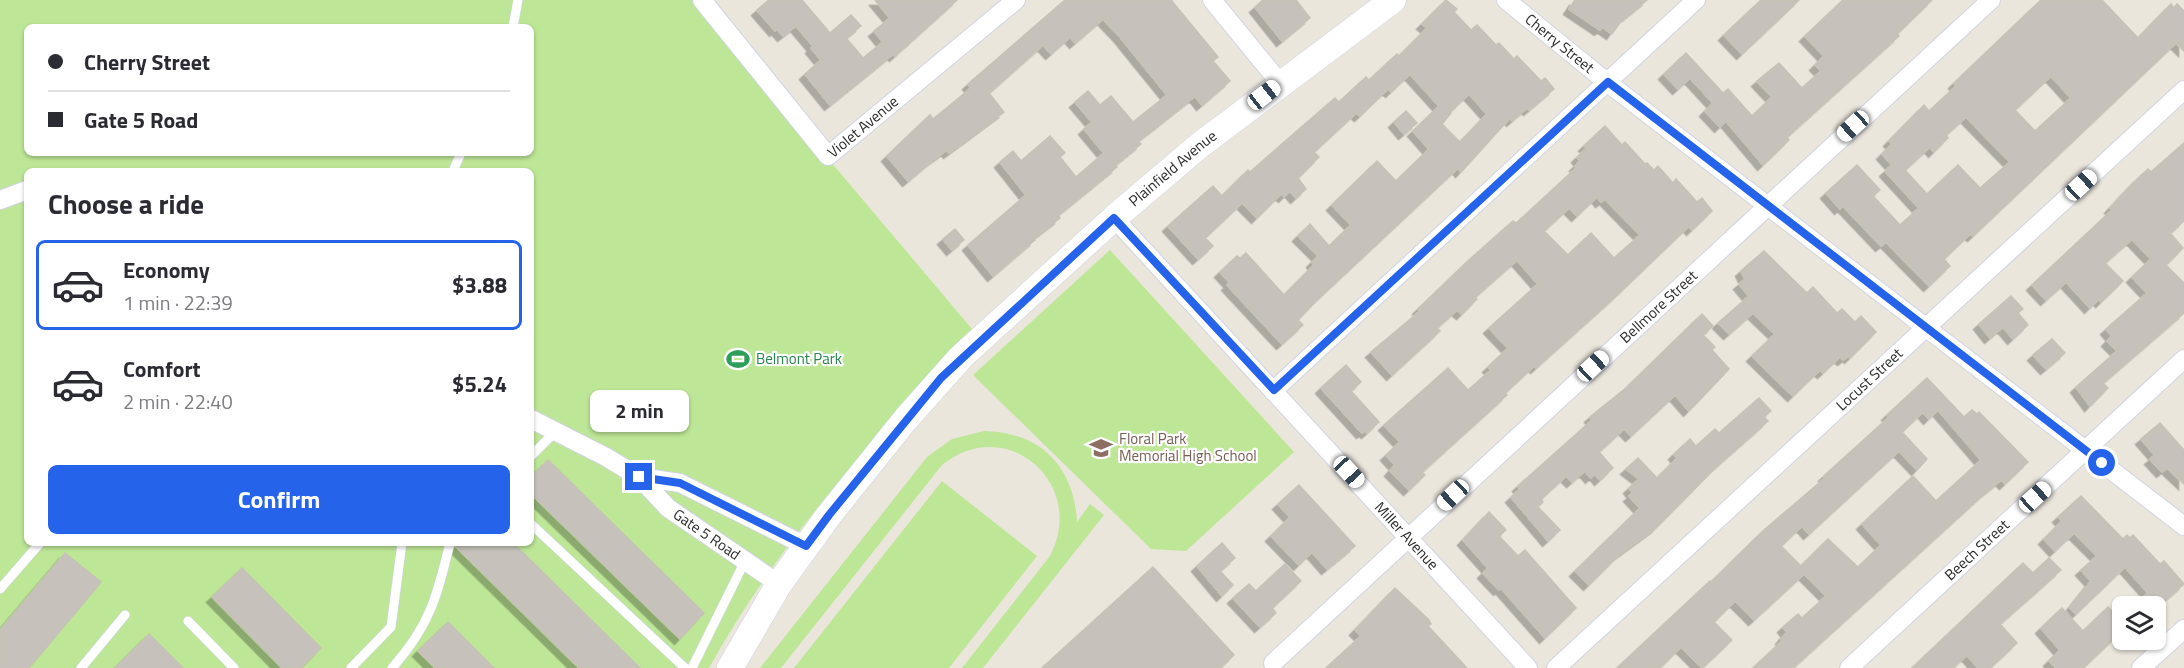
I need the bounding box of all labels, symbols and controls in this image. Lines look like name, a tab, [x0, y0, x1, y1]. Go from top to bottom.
street label: Cherry Street	[1520, 8, 1600, 79]
text: Cherry Street	[84, 45, 210, 79]
car	[1244, 77, 1284, 113]
street label: Violet Avenue	[822, 90, 903, 163]
text: Gate 5 Road	[84, 103, 198, 137]
car	[1834, 107, 1872, 145]
street label: Plainfield Avenue	[1123, 124, 1221, 212]
car	[2062, 166, 2100, 204]
text: Choose a ride	[48, 183, 204, 224]
text: Economy	[123, 253, 210, 287]
icon: car	[51, 258, 105, 312]
street label: Bellmore Street	[1614, 264, 1703, 348]
text: $3.88	[452, 268, 507, 302]
text: 1 min · 22:39	[123, 287, 233, 318]
street label: Locust Street	[1830, 342, 1908, 416]
sports icon: Belmont Park	[725, 346, 751, 372]
place label: Belmont Park	[756, 347, 842, 370]
car	[1574, 347, 1612, 385]
text: Comfort	[123, 352, 201, 386]
icon: car	[51, 357, 105, 411]
text: $5.24	[452, 367, 507, 401]
text: 2 min · 22:40	[123, 386, 233, 417]
callout: 2 min	[590, 390, 688, 432]
text: 2 min	[615, 395, 664, 426]
place label: Floral Park Memorial High School	[1119, 427, 1257, 467]
school or university icon: Floral Park Memorial High School	[1088, 435, 1114, 461]
route start	[2088, 449, 2115, 476]
car	[1330, 453, 1368, 491]
route end	[625, 463, 652, 490]
button: Confirm	[48, 465, 510, 534]
car	[1434, 476, 1472, 514]
car	[2016, 478, 2054, 516]
street label: Miller Avenue	[1369, 496, 1444, 575]
street label: Gate 5 Road	[669, 503, 745, 565]
street label: Beech Street	[1939, 513, 2015, 586]
map controls	[2112, 596, 2166, 650]
button: layers	[2112, 596, 2166, 650]

